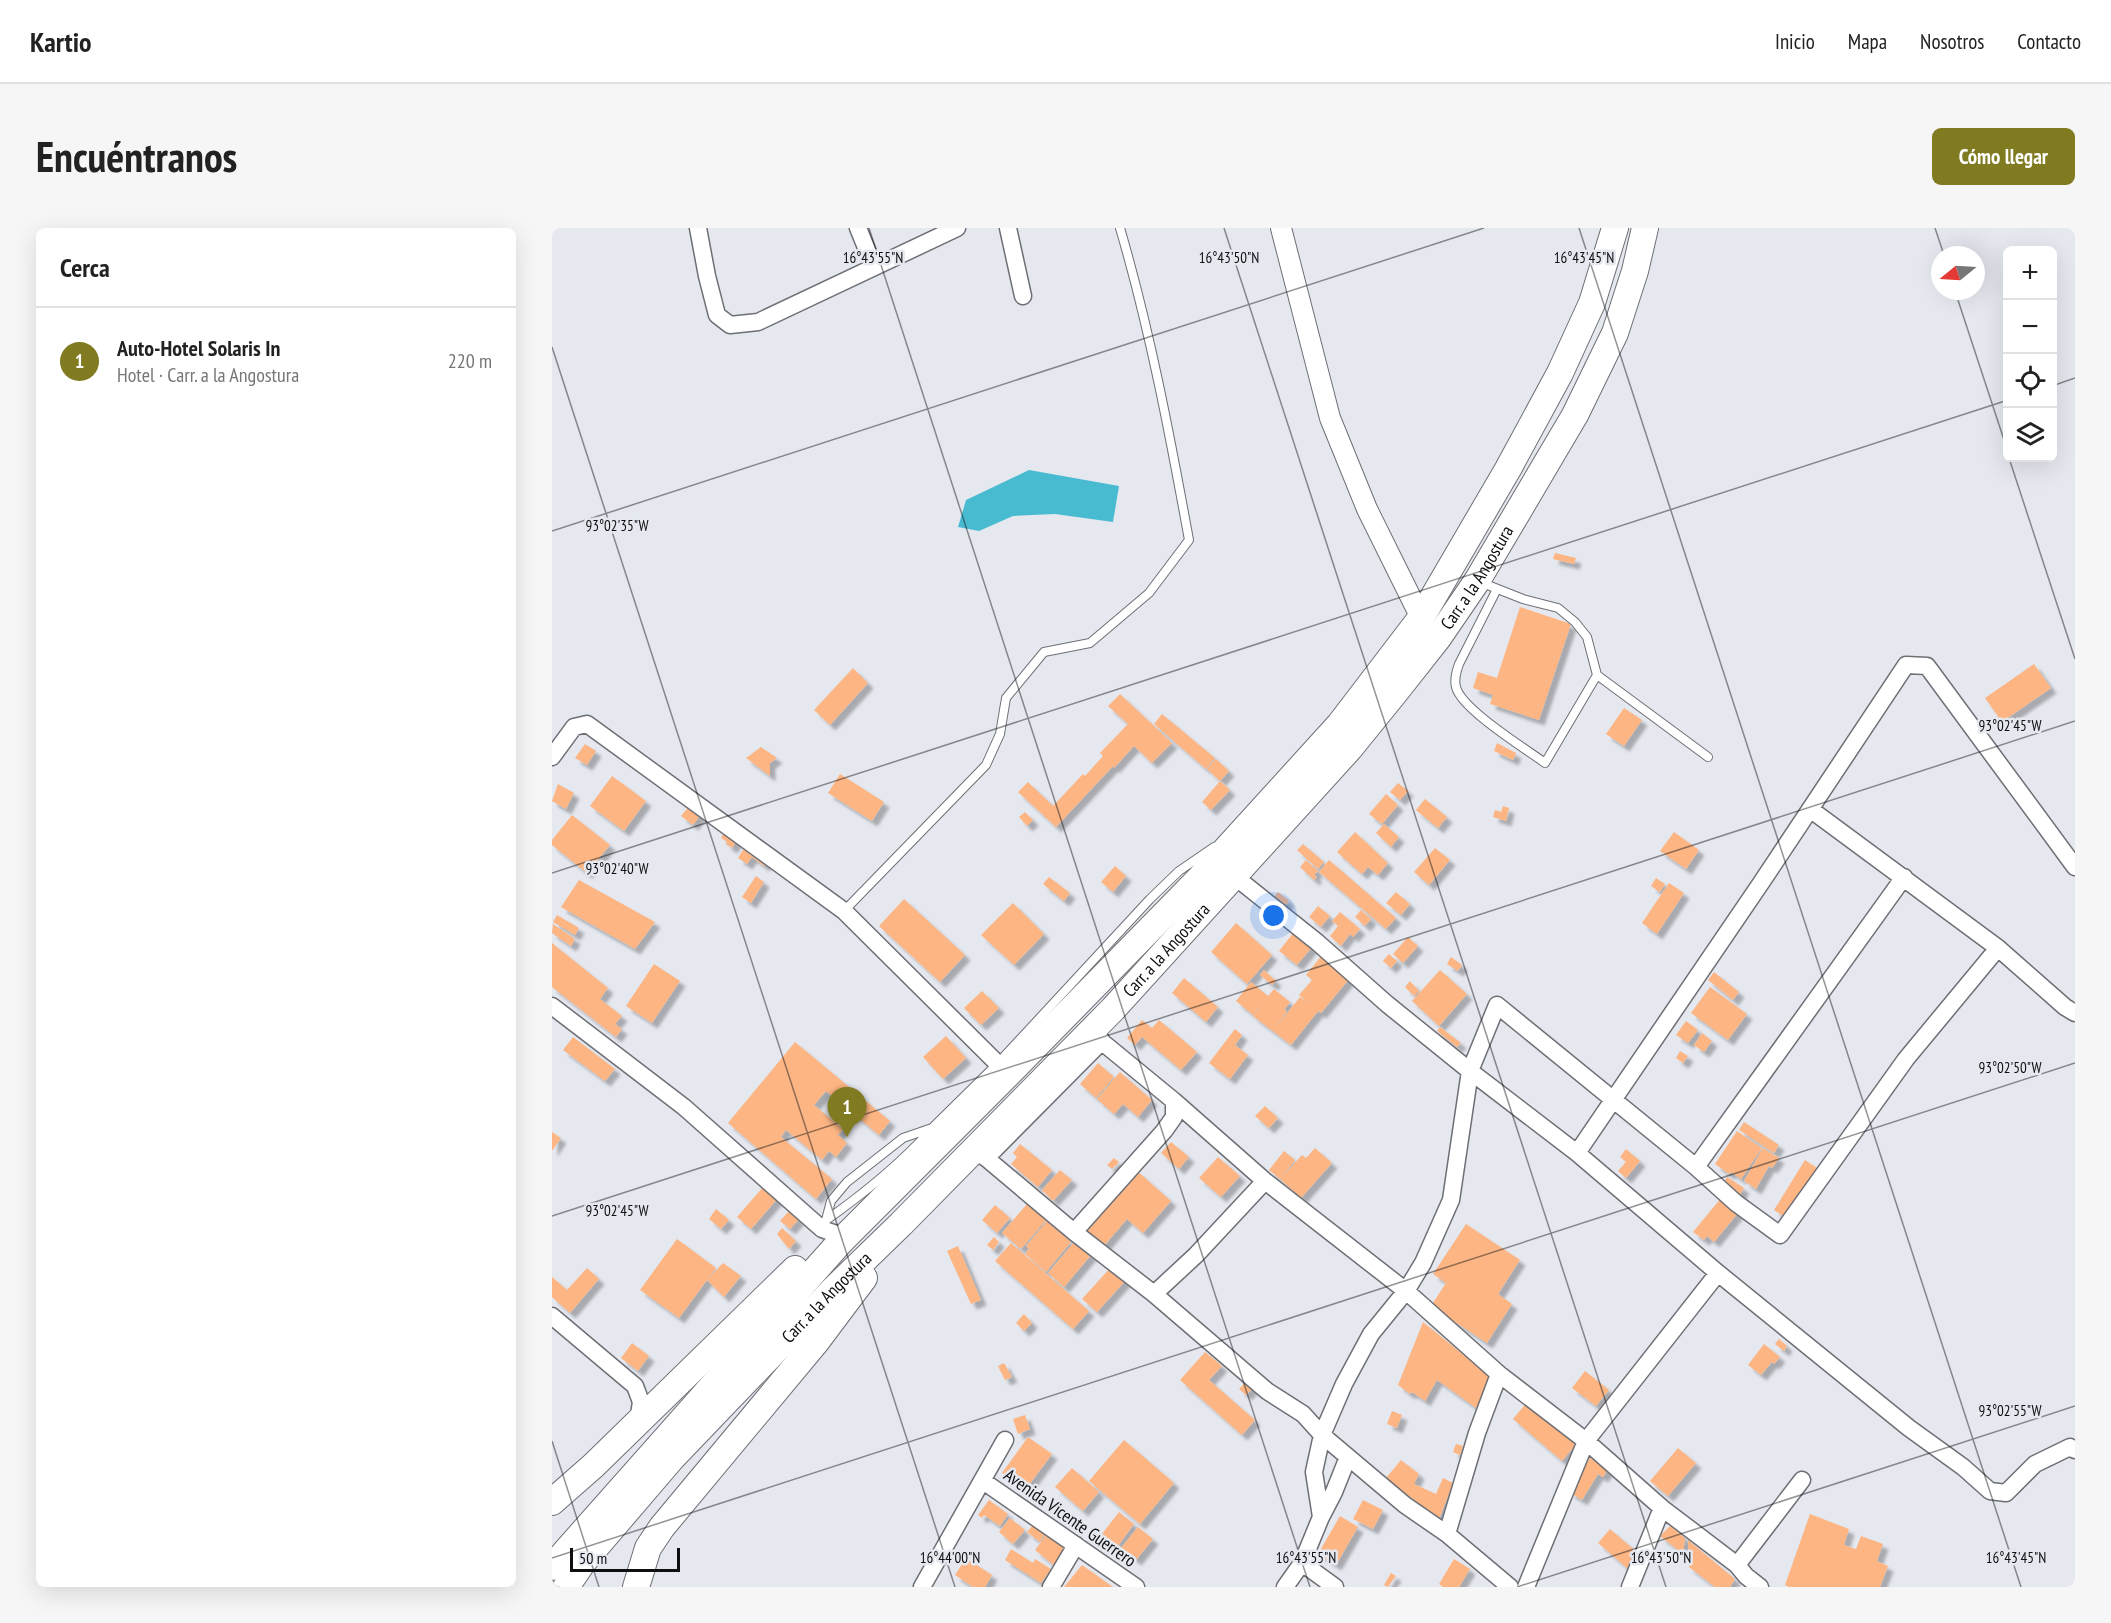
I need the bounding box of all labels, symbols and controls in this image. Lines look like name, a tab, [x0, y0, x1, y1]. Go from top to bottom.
text: Kartio	[30, 23, 92, 60]
text: Inicio	[1775, 28, 1815, 55]
text: Mapa	[1848, 28, 1887, 55]
text: Nosotros	[1920, 28, 1984, 55]
text: Contacto	[2017, 28, 2081, 55]
button: Cómo llegar	[1932, 128, 2075, 185]
text: Encuéntranos	[36, 129, 237, 184]
north arrow	[1931, 246, 1985, 300]
map controls	[2003, 246, 2057, 462]
button: +	[2003, 246, 2057, 300]
text: 16°43'55"N	[843, 248, 903, 267]
text: 16°43'50"N	[1199, 248, 1259, 267]
text: 16°43'45"N	[1554, 248, 1614, 267]
text: Cerca	[60, 251, 110, 284]
button: −	[2003, 300, 2057, 354]
text: Auto-Hotel Solaris In	[117, 334, 280, 362]
text: 1	[75, 348, 84, 374]
text: 220 m	[448, 348, 492, 374]
button: locate	[2003, 354, 2057, 408]
text: Hotel · Carr. a la Angostura	[117, 362, 299, 388]
button: layers	[2003, 408, 2057, 462]
text: 93°02'35"W	[585, 516, 649, 535]
street label: Carr. a la Angostura	[1435, 521, 1518, 634]
text: 93°02'45"W	[1978, 716, 2042, 735]
text: 93°02'40"W	[585, 859, 649, 878]
street label: Carr. a la Angostura	[1118, 898, 1215, 1002]
your location	[1259, 901, 1288, 930]
text: 93°02'50"W	[1978, 1058, 2042, 1077]
pin: 1	[828, 1088, 866, 1137]
text: 93°02'45"W	[585, 1201, 649, 1220]
street label: Carr. a la Angostura	[776, 1247, 876, 1348]
text: 93°02'55"W	[1978, 1401, 2042, 1420]
street label: Avenida Vicente Guerrero	[1000, 1463, 1141, 1572]
scale bar	[570, 1545, 680, 1572]
text: 50 m	[579, 1548, 607, 1568]
text: 16°44'00"N	[920, 1548, 980, 1567]
text: 16°43'55"N	[1276, 1548, 1336, 1567]
text: 16°43'50"N	[1631, 1548, 1691, 1567]
text: 16°43'45"N	[1986, 1548, 2046, 1567]

